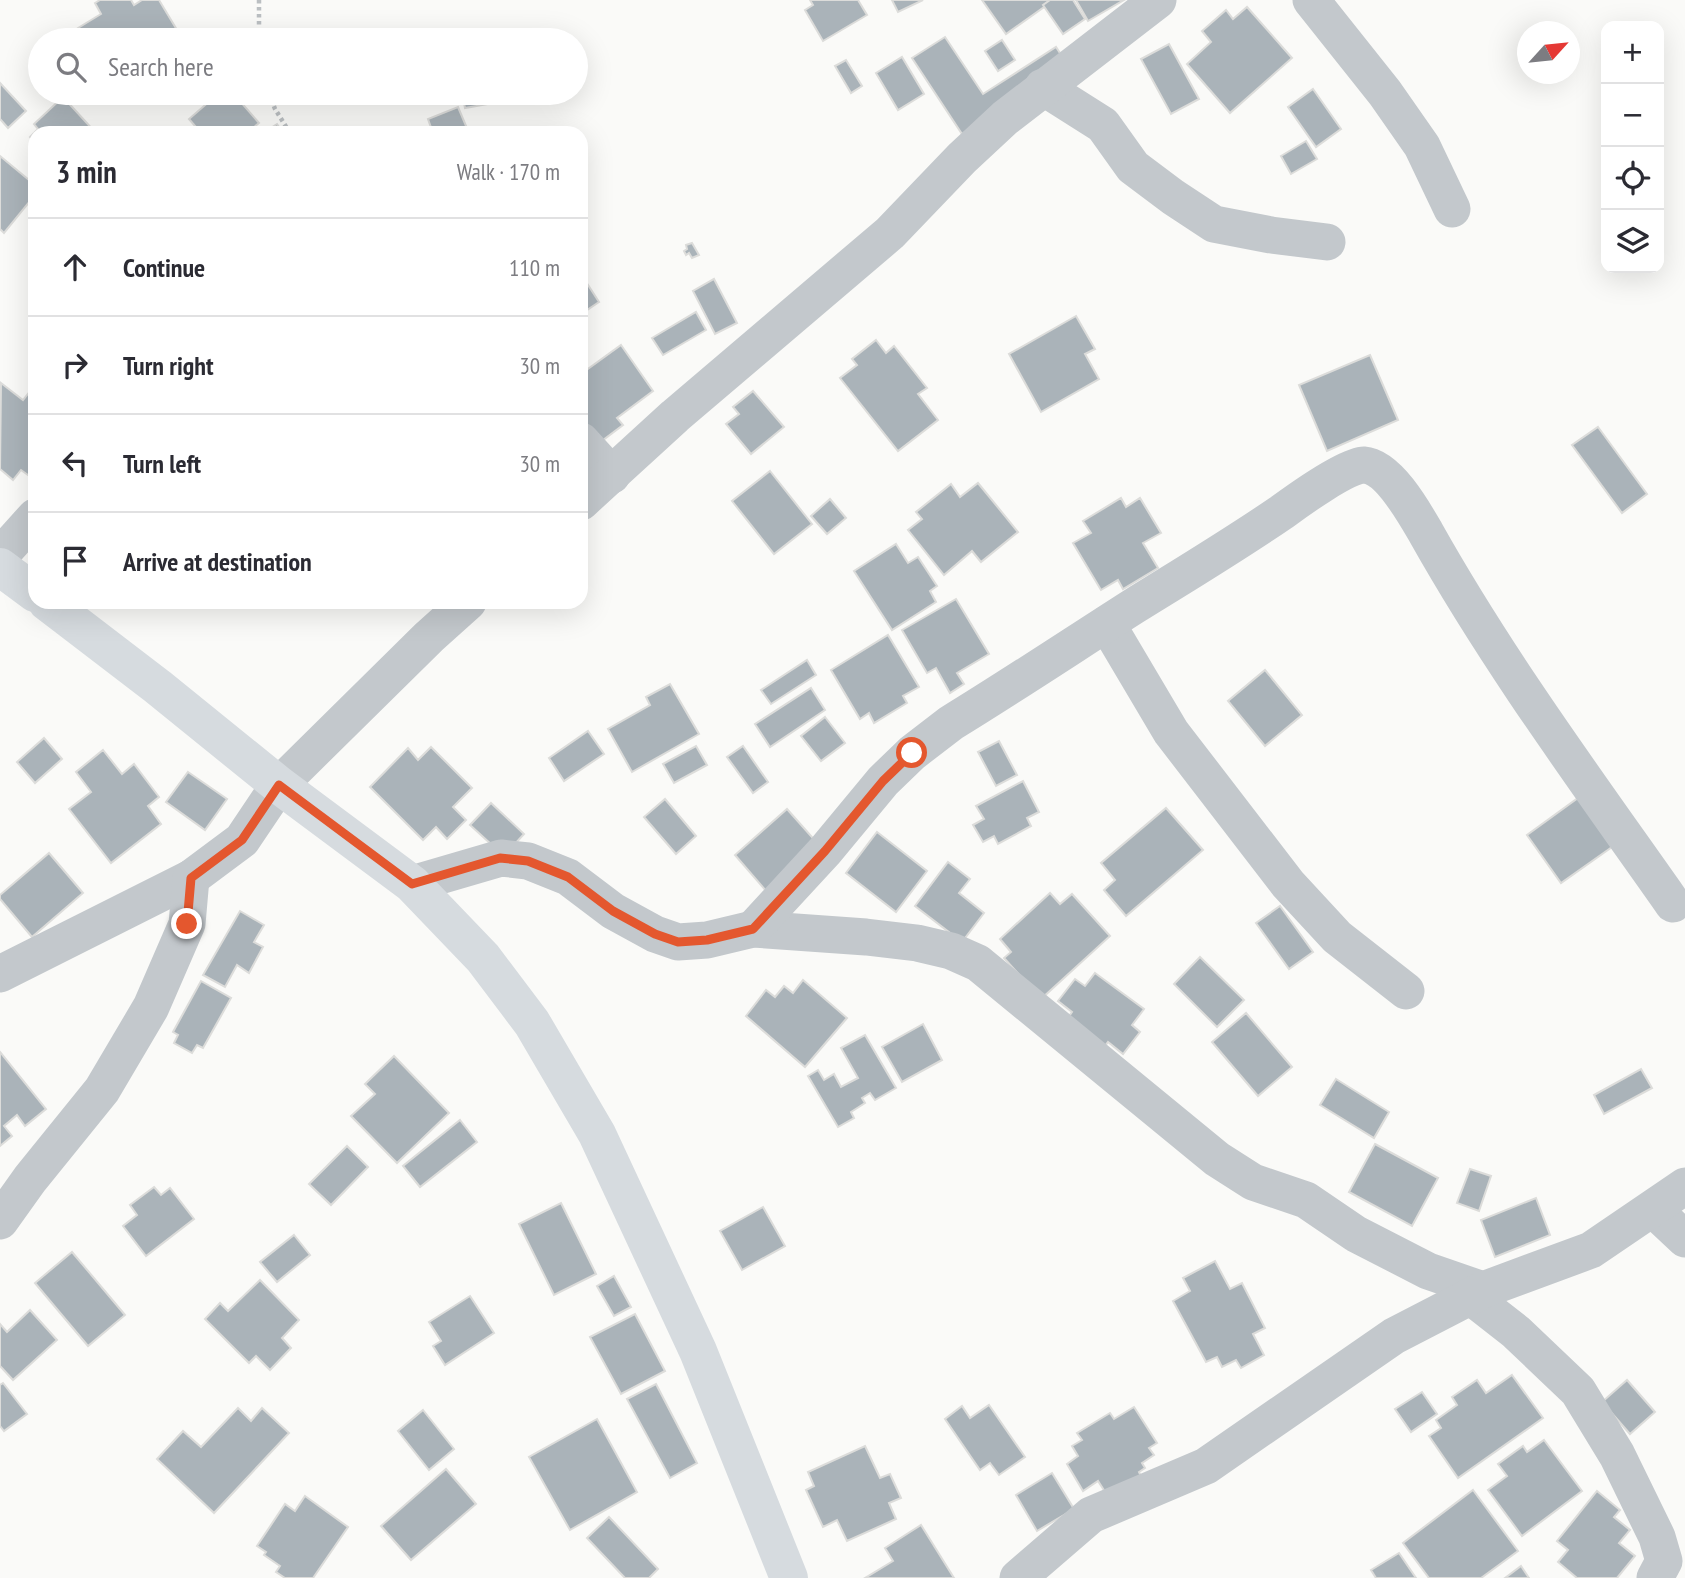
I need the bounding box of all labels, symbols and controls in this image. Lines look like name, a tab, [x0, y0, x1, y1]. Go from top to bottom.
north arrow	[1517, 21, 1580, 84]
map controls	[1601, 21, 1664, 273]
button: +	[1601, 21, 1664, 84]
search box	[28, 28, 588, 105]
icon: search	[52, 48, 90, 86]
text: Search here	[108, 50, 214, 83]
button: −	[1601, 84, 1664, 147]
button: locate	[1601, 147, 1664, 210]
text: 3 min	[56, 152, 117, 191]
text: Walk · 170 m	[457, 157, 560, 186]
button: layers	[1601, 210, 1664, 273]
icon: ahead	[56, 248, 94, 286]
text: Continue	[123, 251, 205, 284]
text: 110 m	[509, 253, 560, 282]
icon: right	[56, 346, 94, 384]
text: Turn right	[123, 349, 214, 382]
text: 30 m	[519, 351, 560, 380]
icon: left	[56, 444, 94, 482]
text: Turn left	[123, 447, 201, 480]
text: 30 m	[519, 449, 560, 478]
icon: arrive	[56, 542, 94, 580]
text: Arrive at destination	[123, 545, 312, 578]
route start	[896, 737, 927, 768]
route end	[171, 908, 202, 939]

